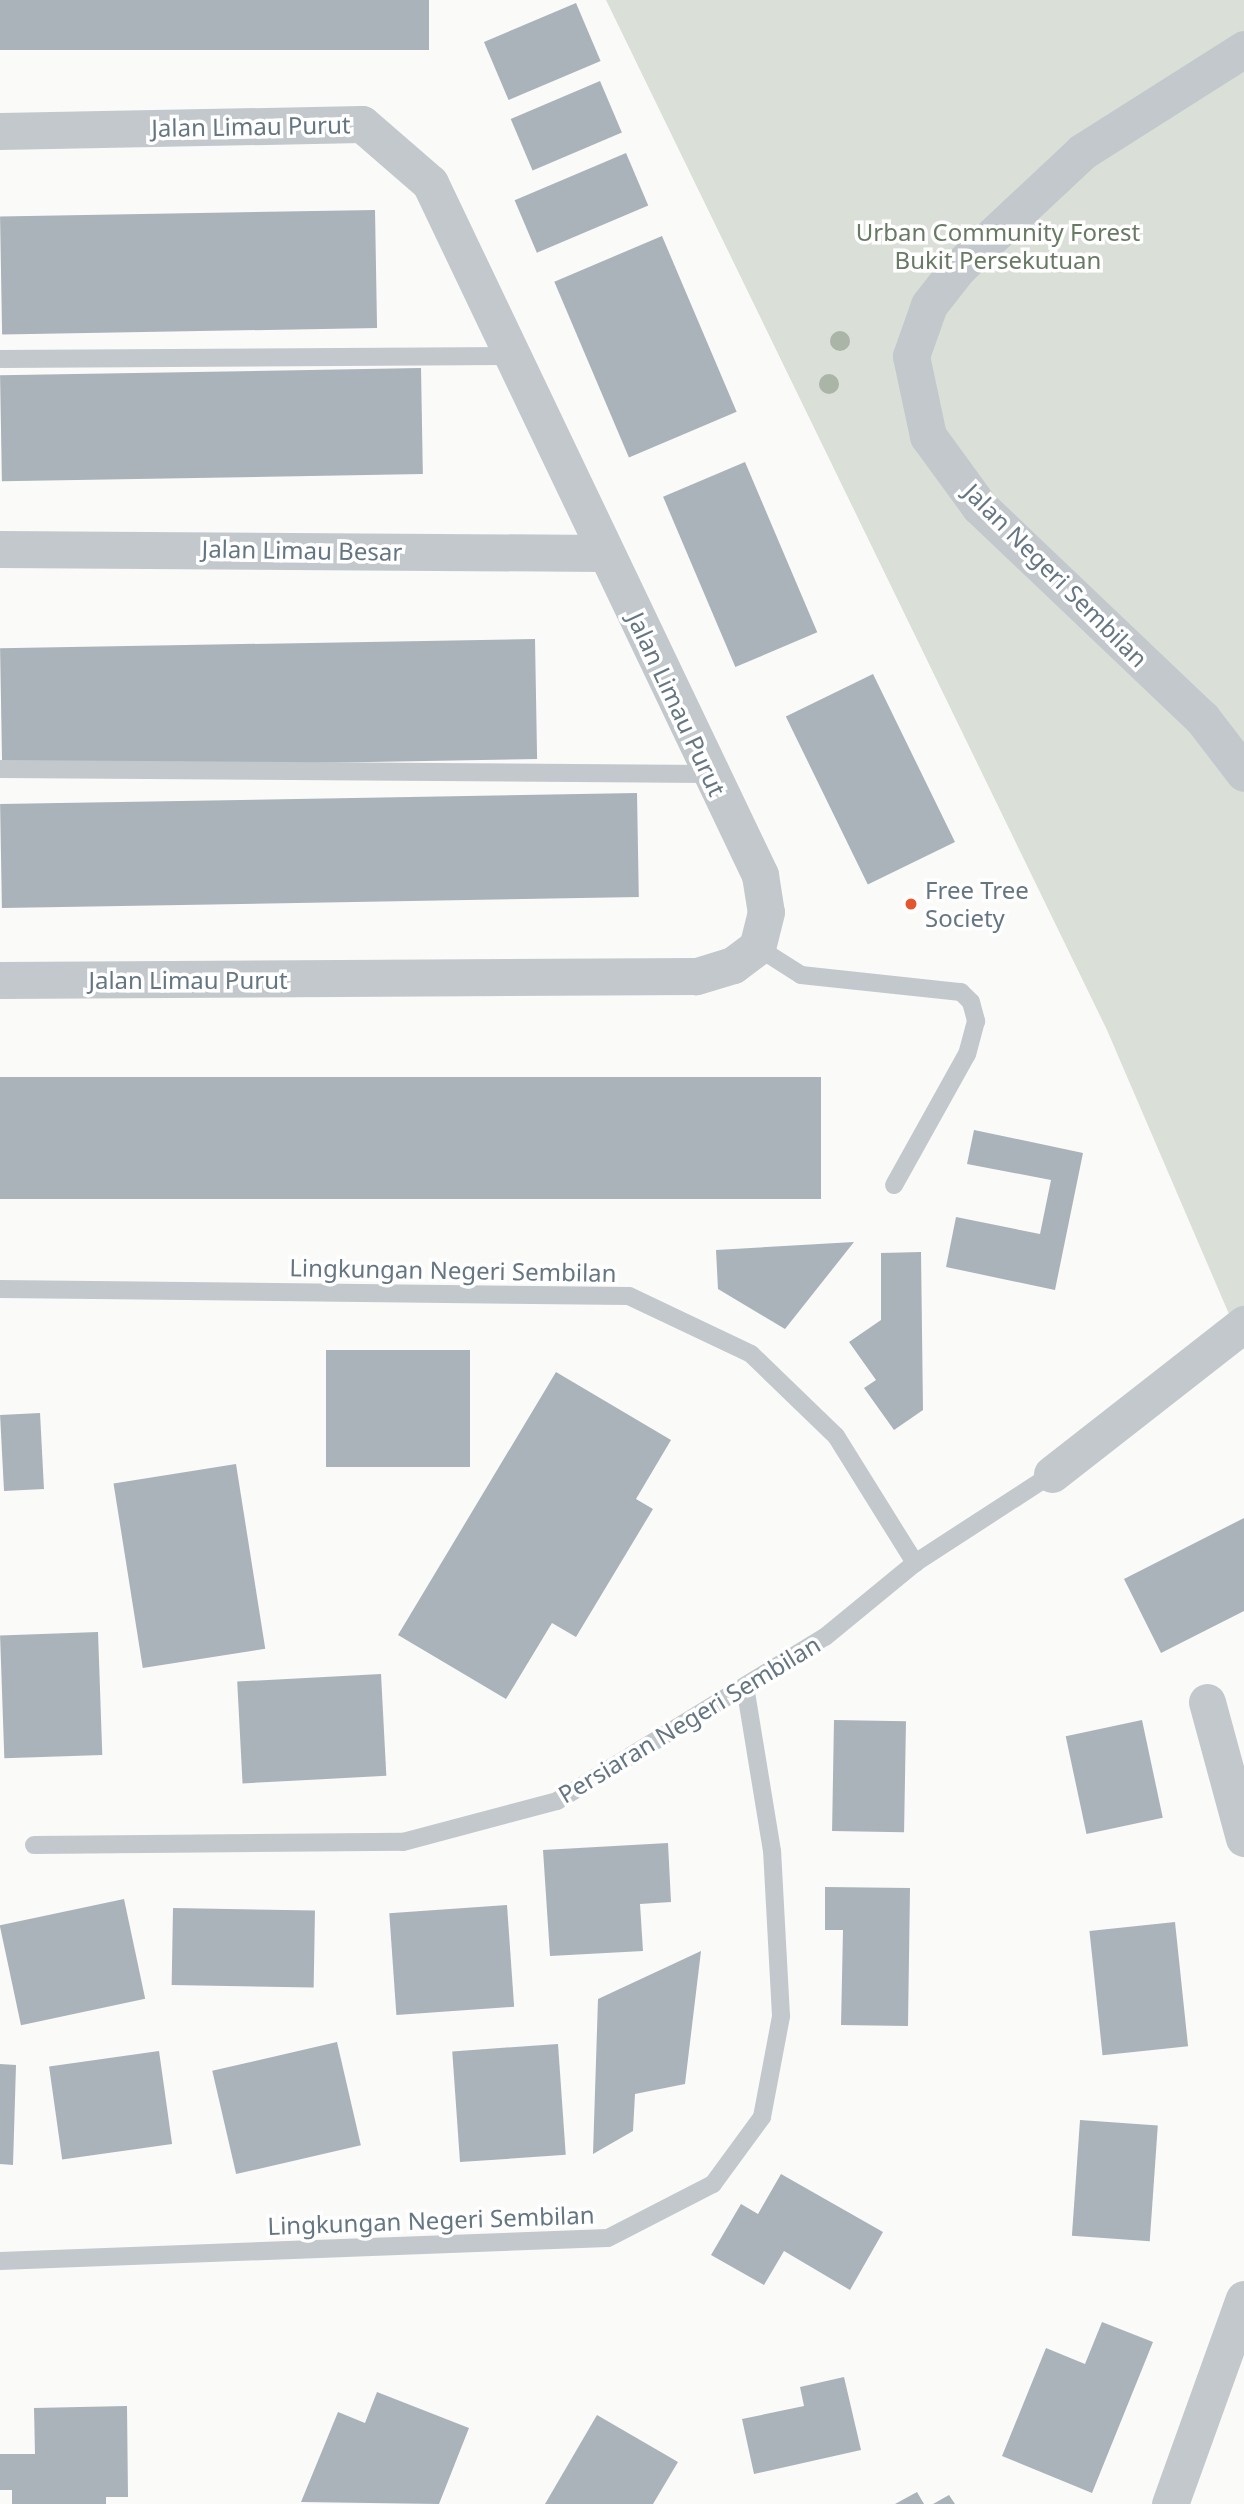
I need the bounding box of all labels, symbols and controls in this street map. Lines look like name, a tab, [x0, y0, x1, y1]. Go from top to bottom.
street label: Jalan Limau Purut	[151, 110, 351, 142]
park label: Urban Community Forest Bukit Persekutuan	[856, 218, 1140, 274]
street label: Jalan Negeri Sembilan	[958, 477, 1154, 673]
street label: Jalan Limau Besar	[202, 534, 402, 566]
street label: Jalan Limau Purut	[622, 608, 732, 800]
place label: Free Tree Society	[925, 876, 1029, 932]
marker: Free Tree Society	[903, 896, 919, 912]
street label: Jalan Limau Purut	[88, 966, 288, 994]
street label: Lingkungan Negeri Sembilan	[289, 1253, 617, 1287]
street label: Persiaran Negeri Sembilan	[553, 1629, 825, 1809]
street label: Lingkungan Negeri Sembilan	[267, 2200, 595, 2240]

